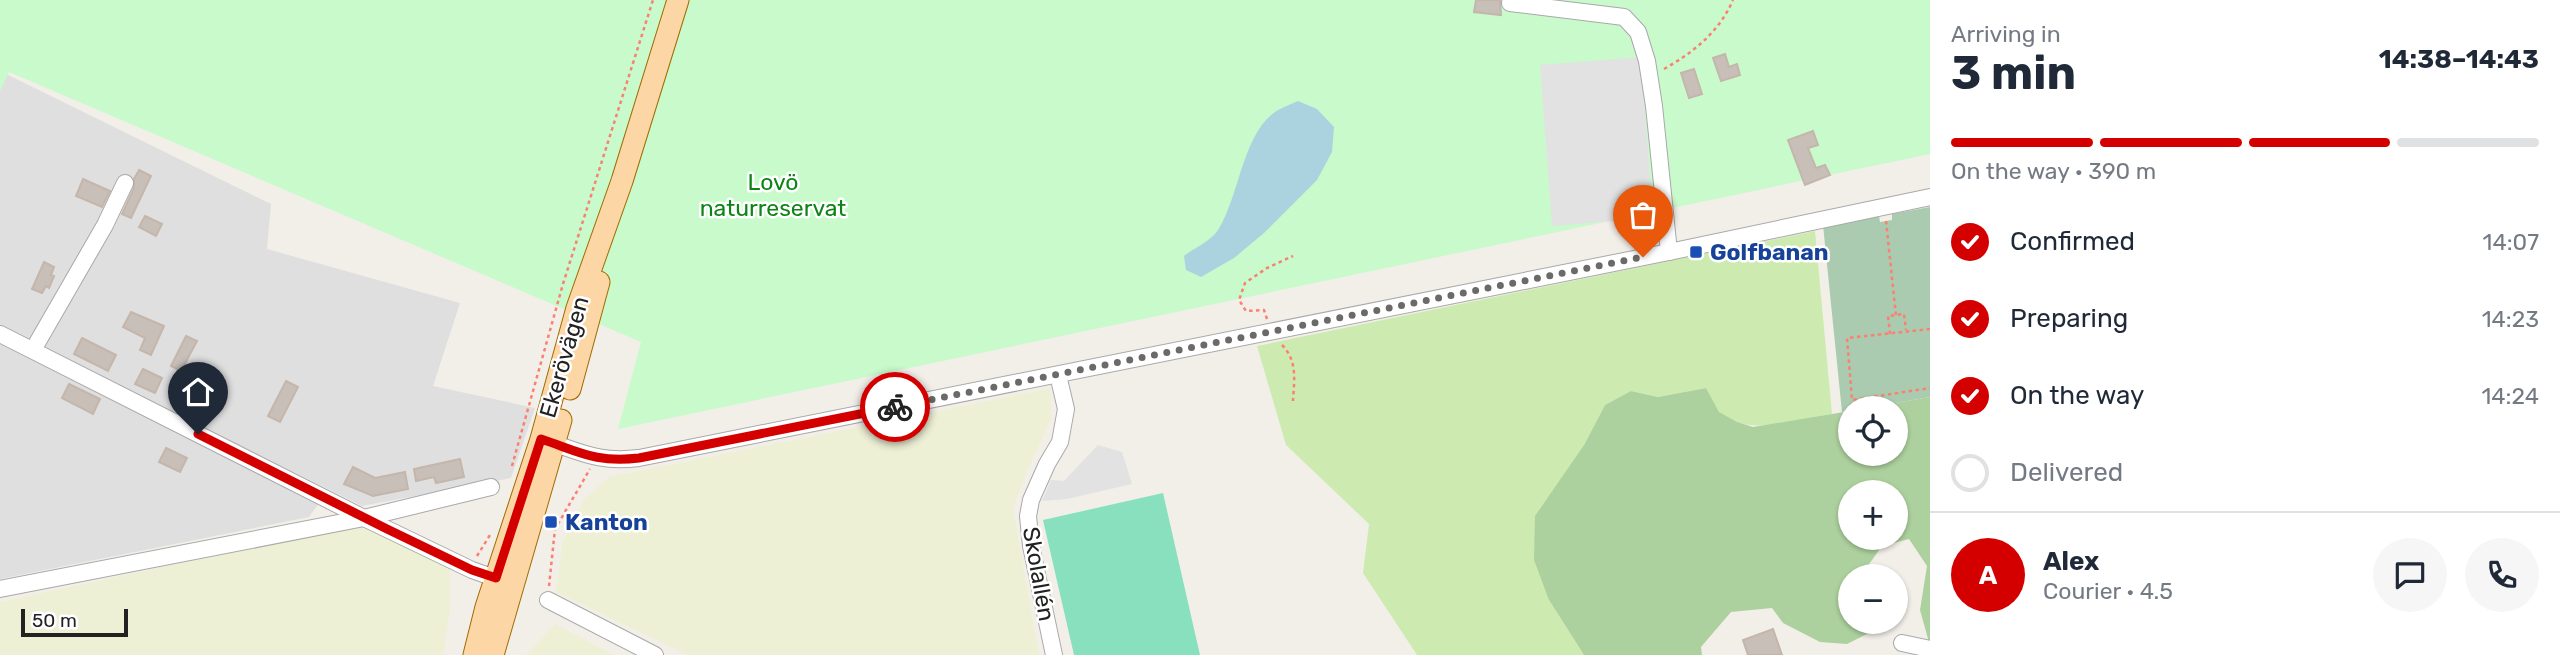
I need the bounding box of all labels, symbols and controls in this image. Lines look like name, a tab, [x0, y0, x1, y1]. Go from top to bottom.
text: Arriving in	[1951, 20, 2061, 48]
text: 14:38–14:43	[2379, 44, 2539, 75]
text: 3 min	[1951, 46, 2076, 101]
text: On the way · 390 m	[1951, 157, 2156, 185]
park label: Lovö naturreservat	[700, 168, 846, 222]
pin	[1613, 185, 1673, 257]
icon: bag	[1624, 196, 1662, 234]
icon: check	[1951, 223, 1989, 261]
text: Confirmed	[2010, 226, 2135, 257]
text: 14:07	[2483, 228, 2539, 256]
place label: Golfbanan	[1710, 238, 1829, 266]
marker: Golfbanan	[1688, 244, 1704, 260]
street label: Ekerövägen	[533, 293, 595, 421]
icon: check	[1951, 300, 1989, 338]
text: Preparing	[2010, 303, 2128, 334]
text: 14:23	[2482, 305, 2539, 333]
pin	[168, 362, 228, 434]
courier	[860, 372, 930, 442]
icon: home	[179, 373, 217, 411]
icon: check	[1951, 377, 1989, 415]
text: On the way	[2010, 380, 2144, 411]
text: 14:24	[2481, 382, 2539, 410]
icon: bike	[876, 388, 914, 426]
map controls	[1838, 396, 1908, 634]
button: locate	[1838, 396, 1908, 466]
text: Delivered	[2010, 457, 2123, 488]
button: +	[1838, 480, 1908, 550]
place label: Kanton	[565, 508, 648, 536]
marker: Kanton	[543, 514, 559, 530]
street label: Skolallén	[1017, 525, 1061, 623]
button: chat	[2373, 538, 2447, 612]
button: phone	[2465, 538, 2539, 612]
text: Alex	[2043, 546, 2099, 577]
text: A	[1979, 560, 1997, 591]
button: −	[1838, 564, 1908, 634]
text: Courier · 4.5	[2043, 577, 2173, 605]
scale bar	[21, 606, 128, 638]
text: 50 m	[32, 609, 77, 632]

